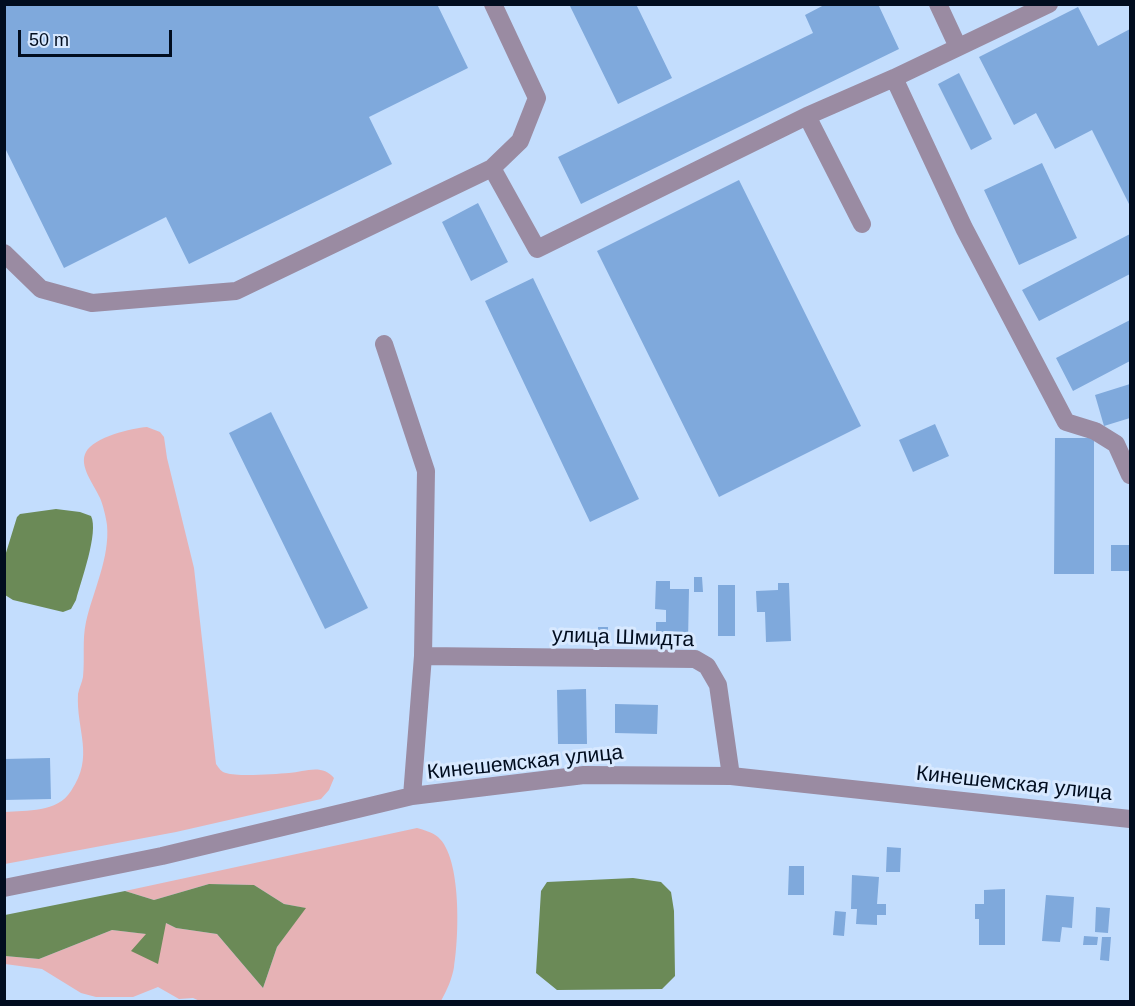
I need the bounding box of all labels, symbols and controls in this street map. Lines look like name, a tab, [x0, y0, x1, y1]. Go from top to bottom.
scale bar	[21, 18, 176, 56]
text: 50 m	[29, 30, 69, 50]
street label: улица Шмидта	[551, 623, 695, 653]
street label: Кинешемская улица	[426, 740, 624, 786]
street label: Кинешемская улица	[915, 761, 1113, 807]

